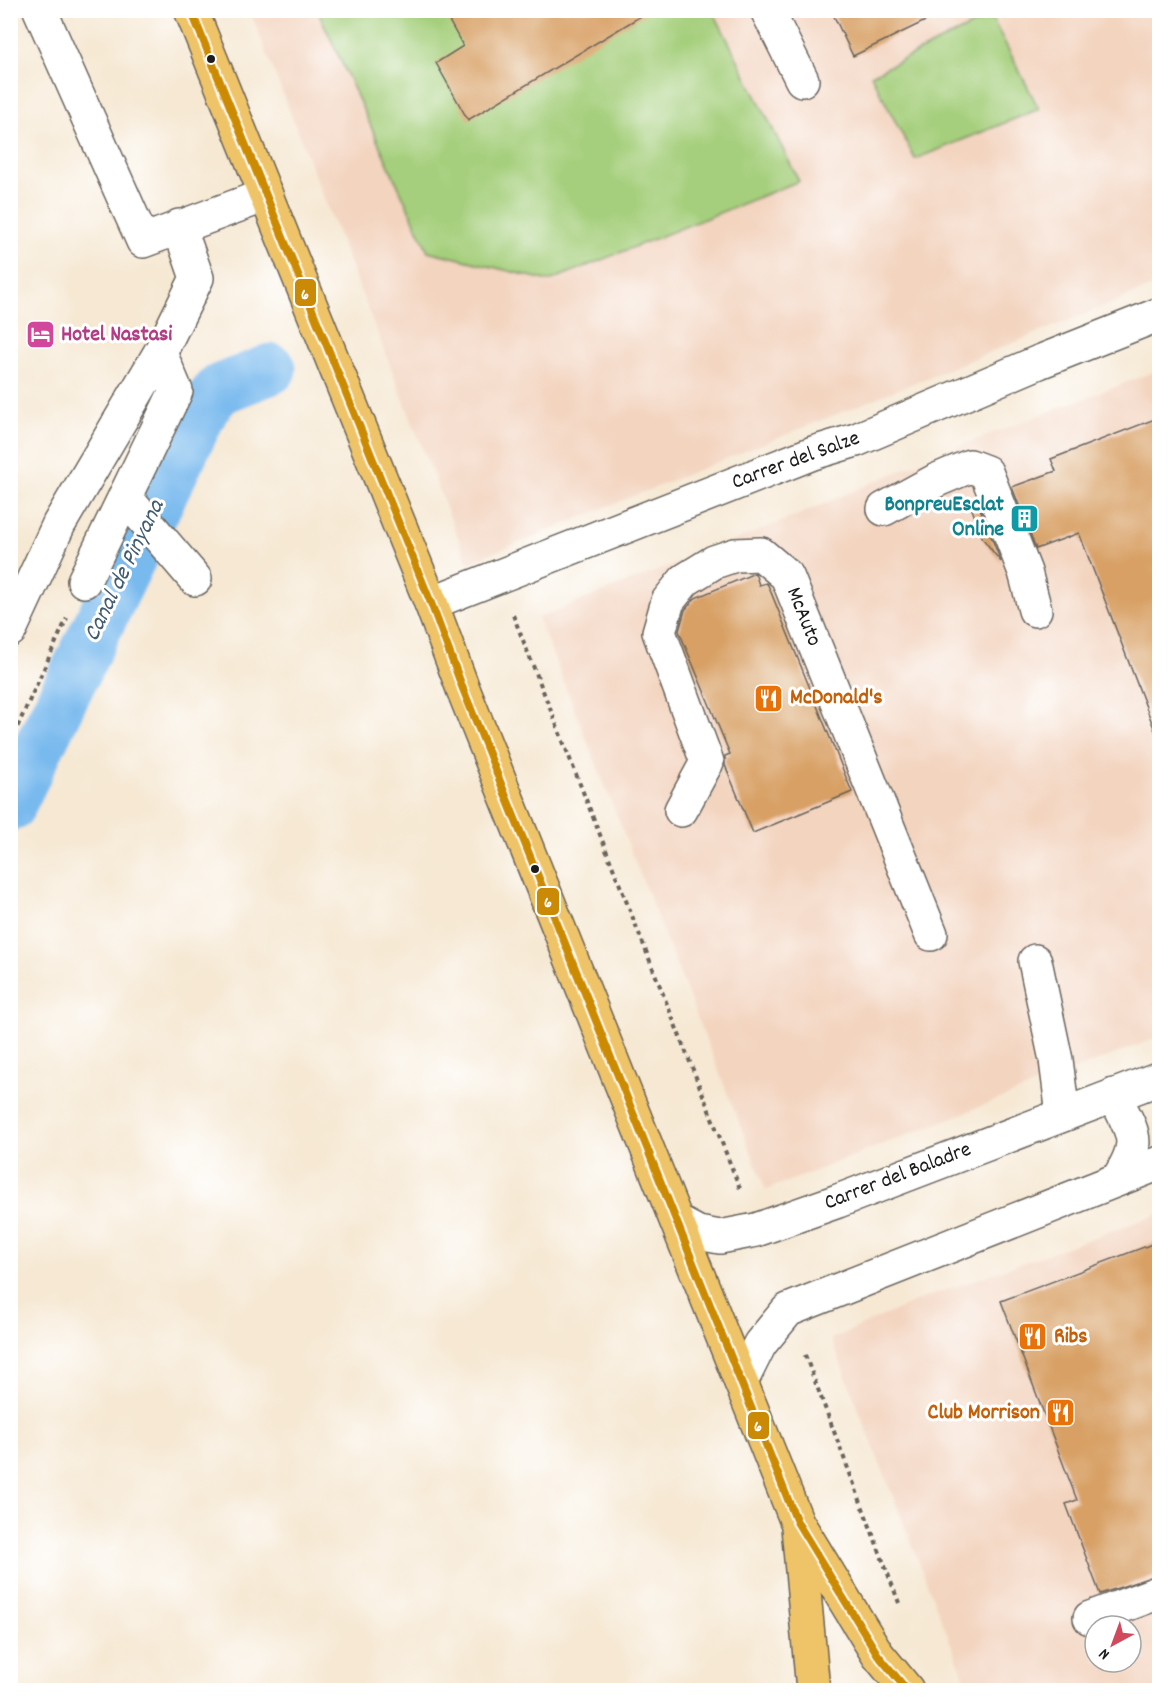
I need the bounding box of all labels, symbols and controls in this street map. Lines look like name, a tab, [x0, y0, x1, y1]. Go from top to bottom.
unlabelled marker	[205, 53, 217, 65]
line badge: 6	[294, 278, 317, 307]
text: 6	[301, 284, 309, 307]
hotel icon: Hotel Nastasi	[24, 319, 56, 351]
place label: Hotel Nastasi	[61, 320, 172, 351]
street label: Carrer del Salze	[728, 424, 864, 498]
place label: BonpreuEsclat Online	[884, 490, 1005, 546]
water label: Canal de Pinyana	[76, 493, 175, 648]
building icon: BonpreuEsclat Online	[1009, 502, 1041, 534]
street label: McAuto	[777, 583, 829, 651]
restaurant icon: McDonald's	[753, 682, 785, 714]
place label: McDonald's	[790, 683, 883, 714]
unlabelled marker	[529, 863, 541, 875]
line badge: 6	[536, 887, 560, 916]
text: 6	[544, 892, 552, 915]
street label: Carrer del Baladre	[820, 1135, 976, 1219]
restaurant icon: Ribs	[1017, 1321, 1049, 1353]
place label: Ribs	[1054, 1322, 1088, 1353]
restaurant icon: Club Morrison	[1045, 1397, 1077, 1429]
place label: Club Morrison	[928, 1398, 1040, 1429]
line badge: 6	[747, 1411, 770, 1440]
text: 6	[754, 1416, 762, 1439]
north arrow	[1083, 1614, 1143, 1674]
text: N	[1094, 1642, 1115, 1665]

